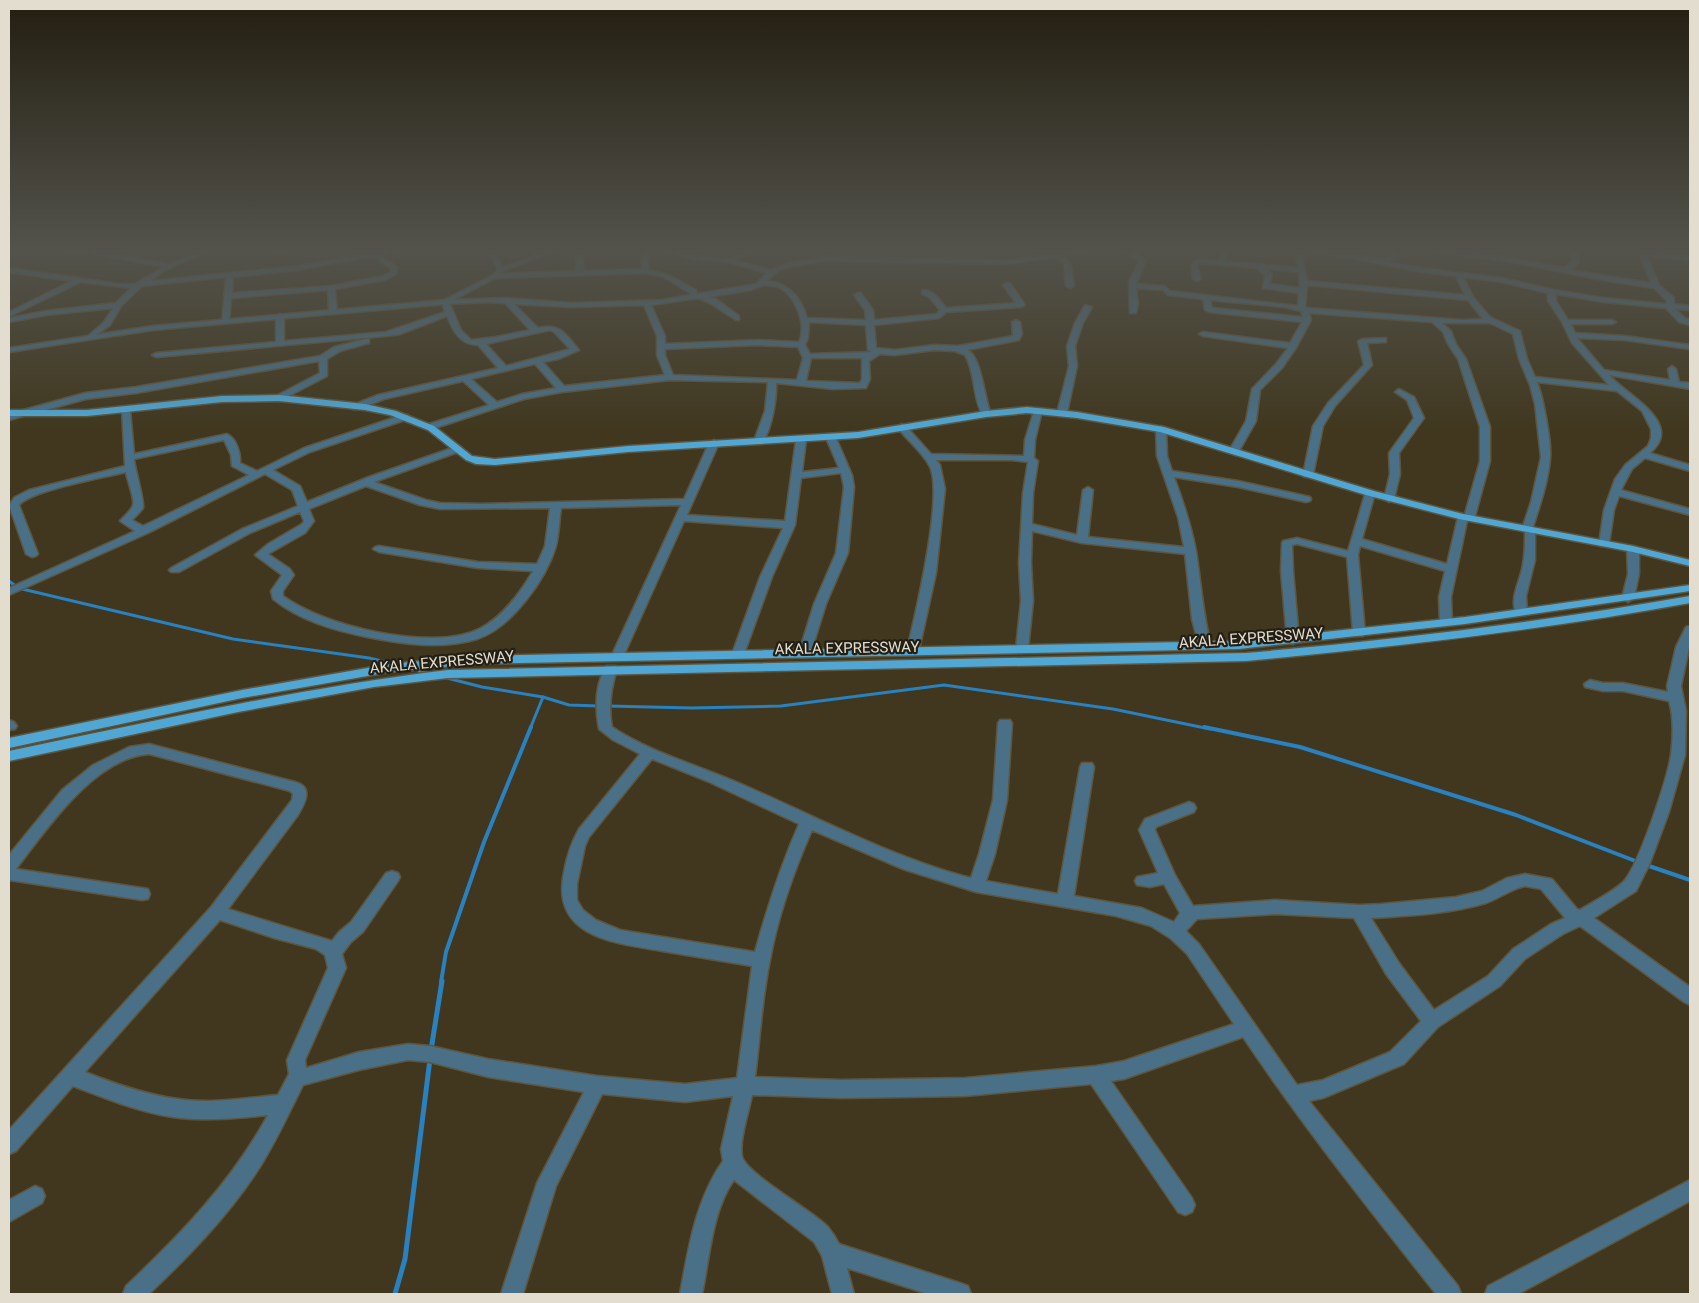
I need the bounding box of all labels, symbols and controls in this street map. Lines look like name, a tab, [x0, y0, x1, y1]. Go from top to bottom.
street label: AKALA EXPRESSWAY	[1178, 624, 1324, 652]
street label: AKALA EXPRESSWAY	[774, 638, 920, 658]
street label: AKALA EXPRESSWAY	[369, 647, 515, 677]

